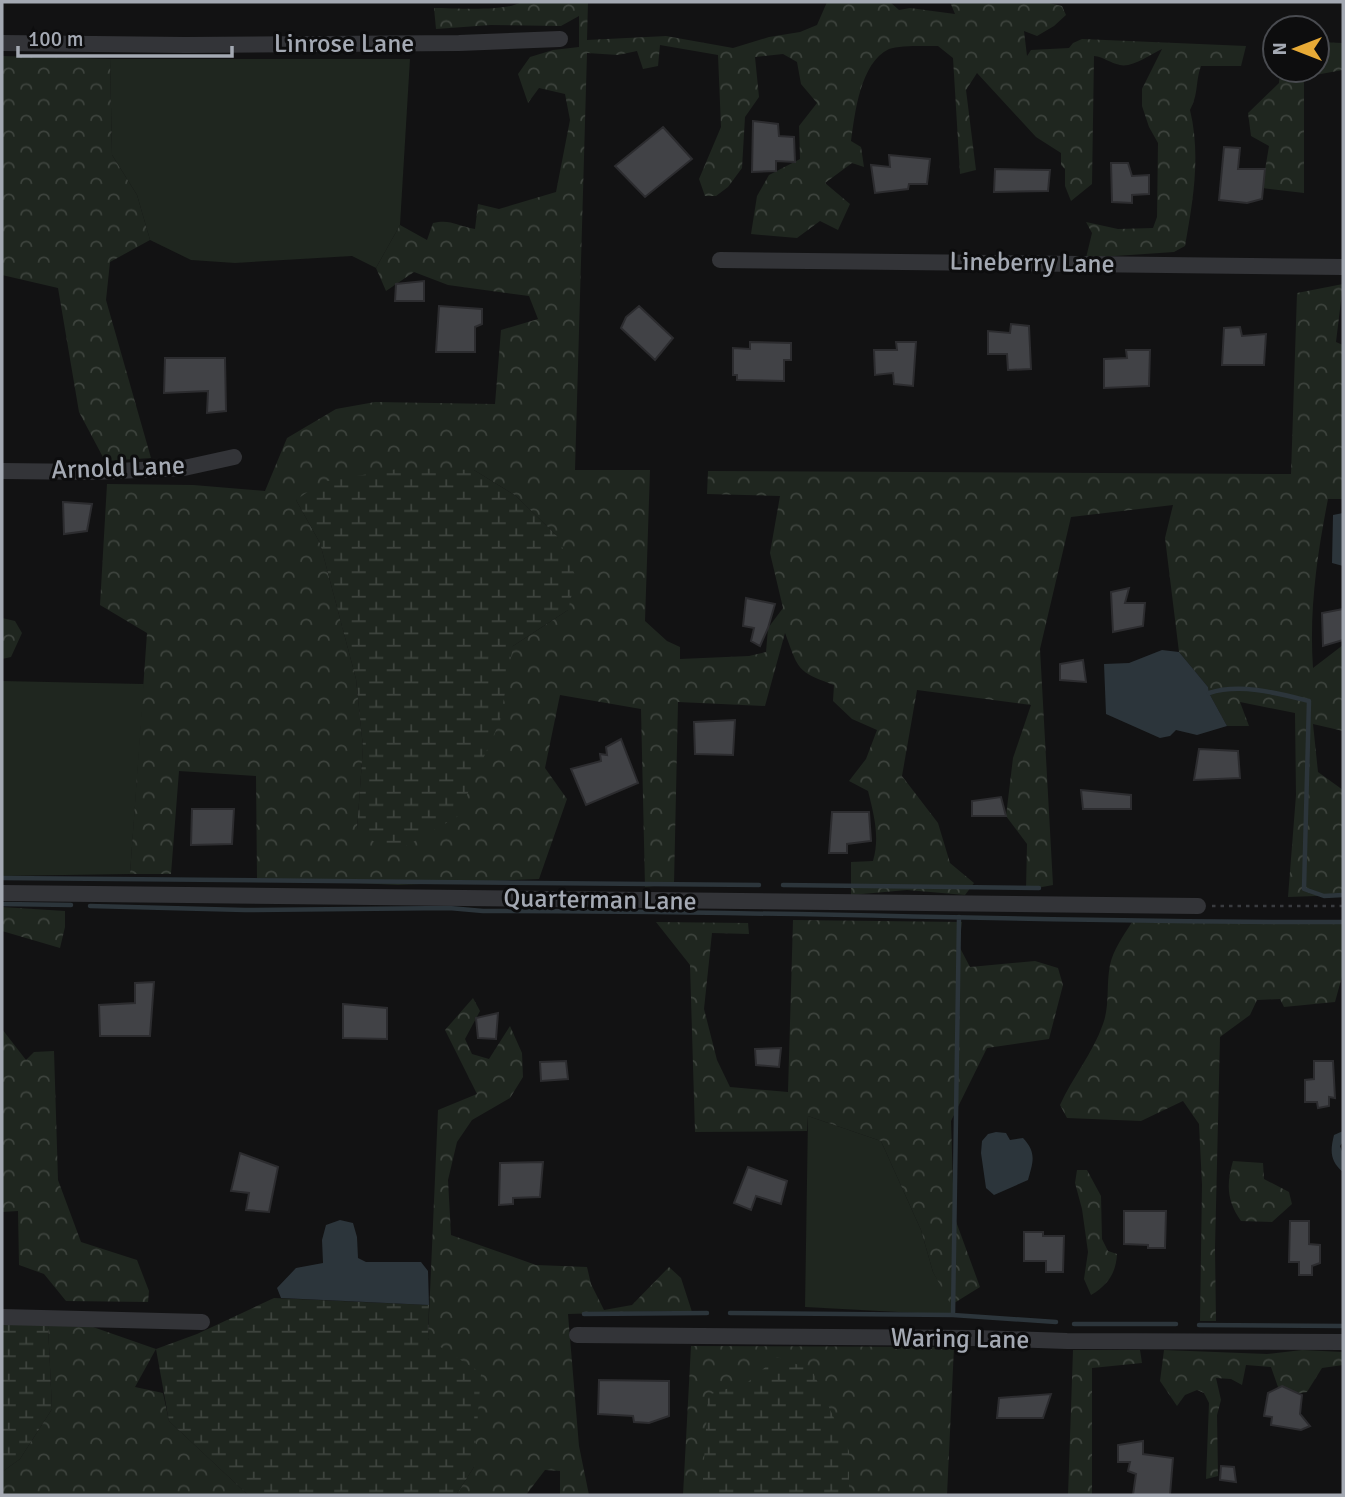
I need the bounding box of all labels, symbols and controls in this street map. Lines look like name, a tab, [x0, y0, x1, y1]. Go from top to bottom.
scale bar	[18, 14, 231, 58]
north arrow	[1261, 14, 1331, 84]
text: 100 m	[28, 26, 83, 52]
street label: Linrose Lane	[274, 28, 414, 60]
text: N	[1268, 42, 1292, 56]
street label: Lineberry Lane	[949, 246, 1115, 280]
street label: Arnold Lane	[51, 450, 185, 486]
street label: Quarterman Lane	[503, 882, 697, 918]
street label: Waring Lane	[890, 1322, 1030, 1356]

